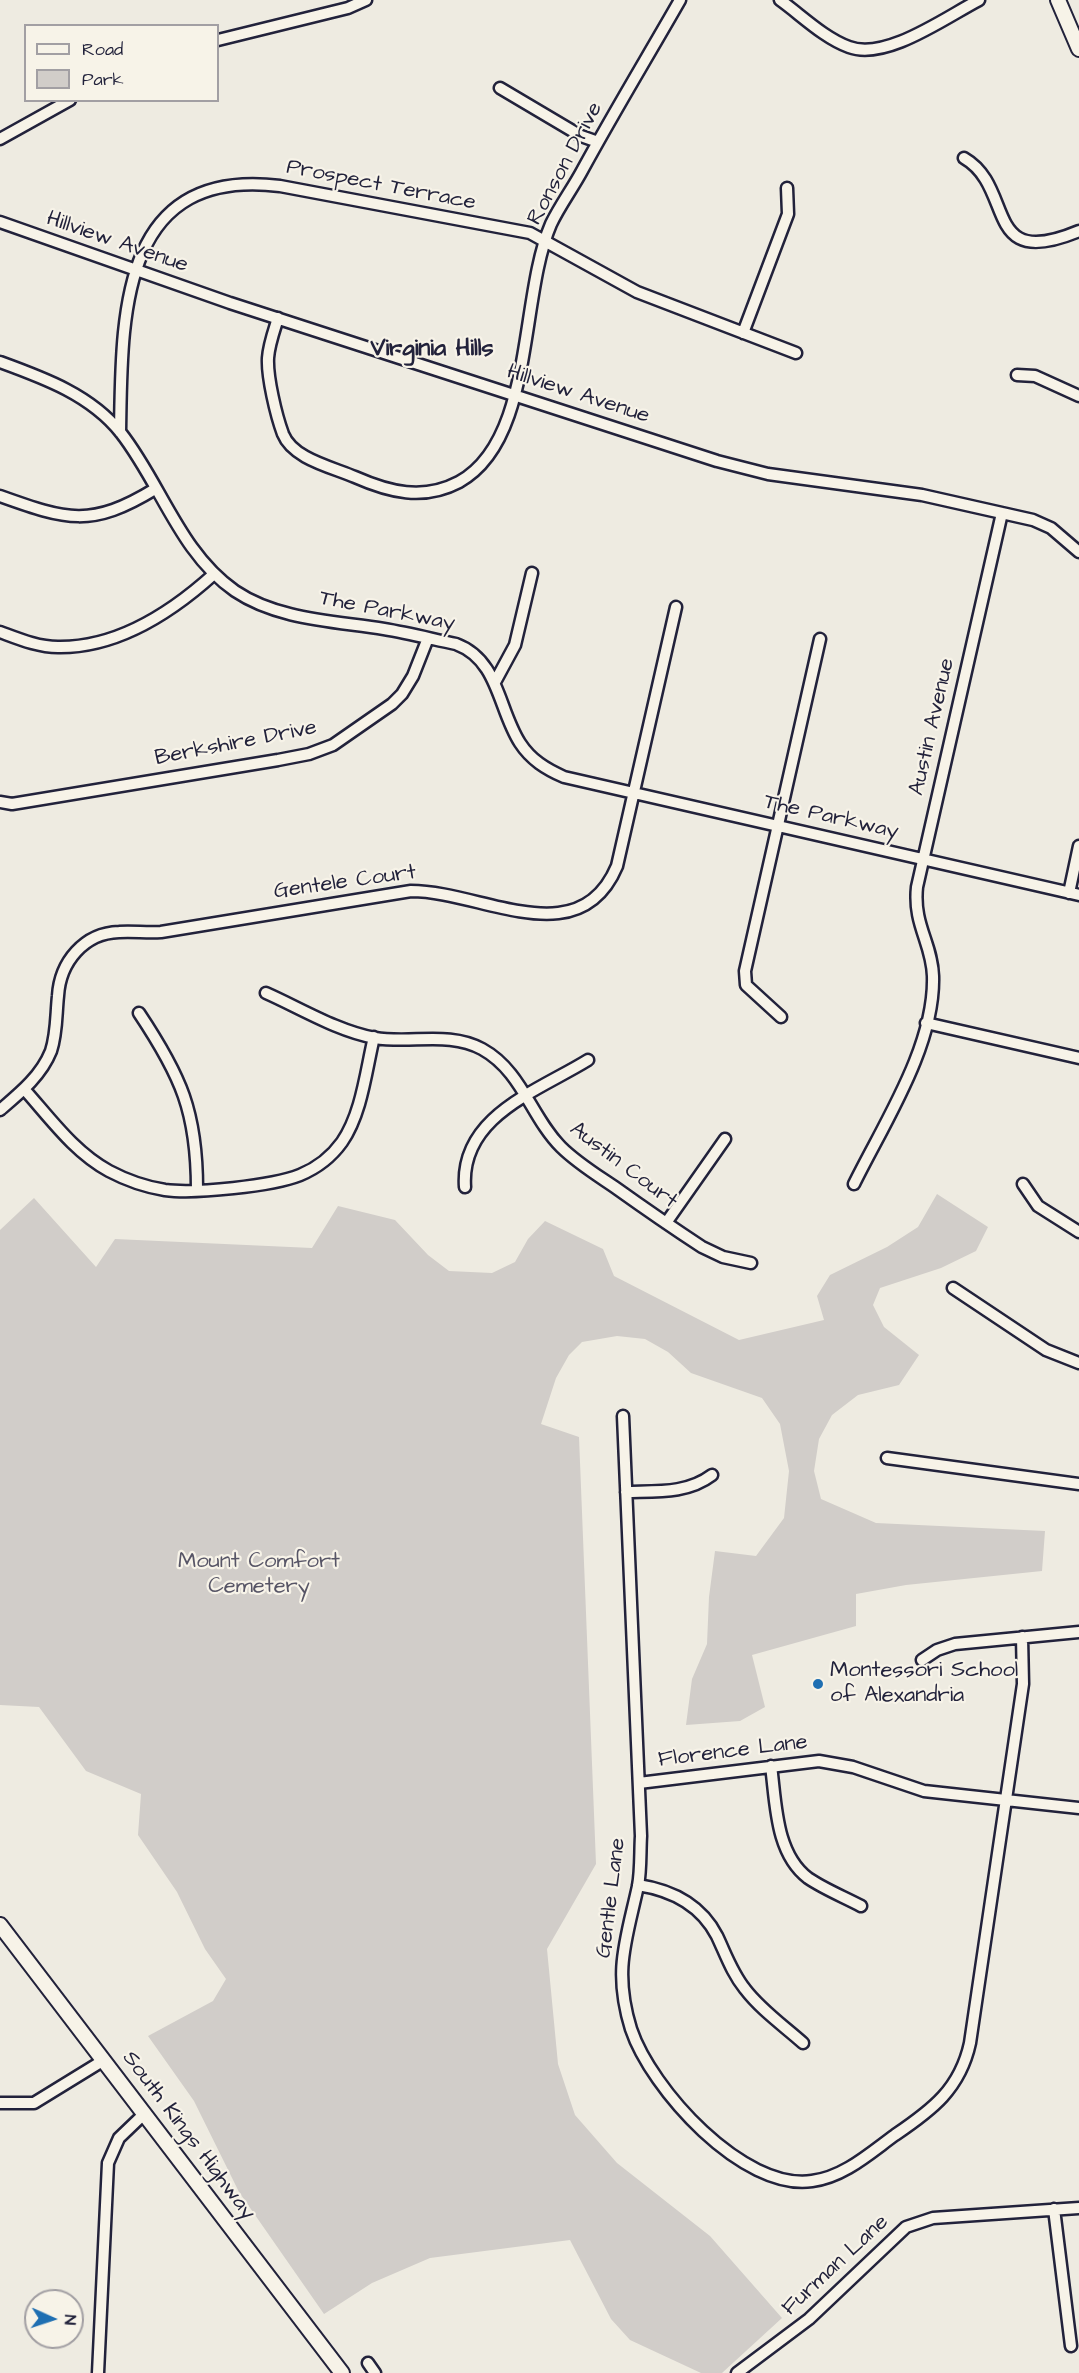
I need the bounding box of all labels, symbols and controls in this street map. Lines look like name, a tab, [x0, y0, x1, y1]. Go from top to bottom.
legend	[24, 24, 219, 102]
text: Road	[82, 37, 123, 62]
text: Park	[82, 67, 124, 92]
street label: Ronson Drive	[523, 98, 609, 230]
street label: Prospect Terrace	[284, 155, 478, 217]
street label: Hillview Avenue	[43, 206, 191, 280]
district label: Virginia Hills	[370, 336, 494, 364]
street label: Hillview Avenue	[503, 360, 653, 430]
street label: The Parkway	[317, 586, 457, 638]
street label: Austin Avenue	[904, 656, 962, 798]
street label: Berkshire Drive	[153, 715, 319, 773]
street label: The Parkway	[761, 790, 901, 846]
street label: Gentele Court	[272, 860, 418, 906]
street label: Austin Court	[564, 1117, 682, 1215]
park label: Mount Comfort Cemetery	[178, 1549, 340, 1600]
place label: Montessori School of Alexandria	[830, 1658, 1018, 1710]
marker: Montessori School of Alexandria	[811, 1677, 825, 1691]
street label: Florence Lane	[657, 1730, 809, 1774]
street label: Gentle Lane	[592, 1837, 632, 1959]
street label: South Kings Highway	[116, 2046, 260, 2226]
street label: Furman Lane	[777, 2210, 895, 2322]
north arrow	[24, 2289, 84, 2349]
text: N	[59, 2314, 81, 2325]

